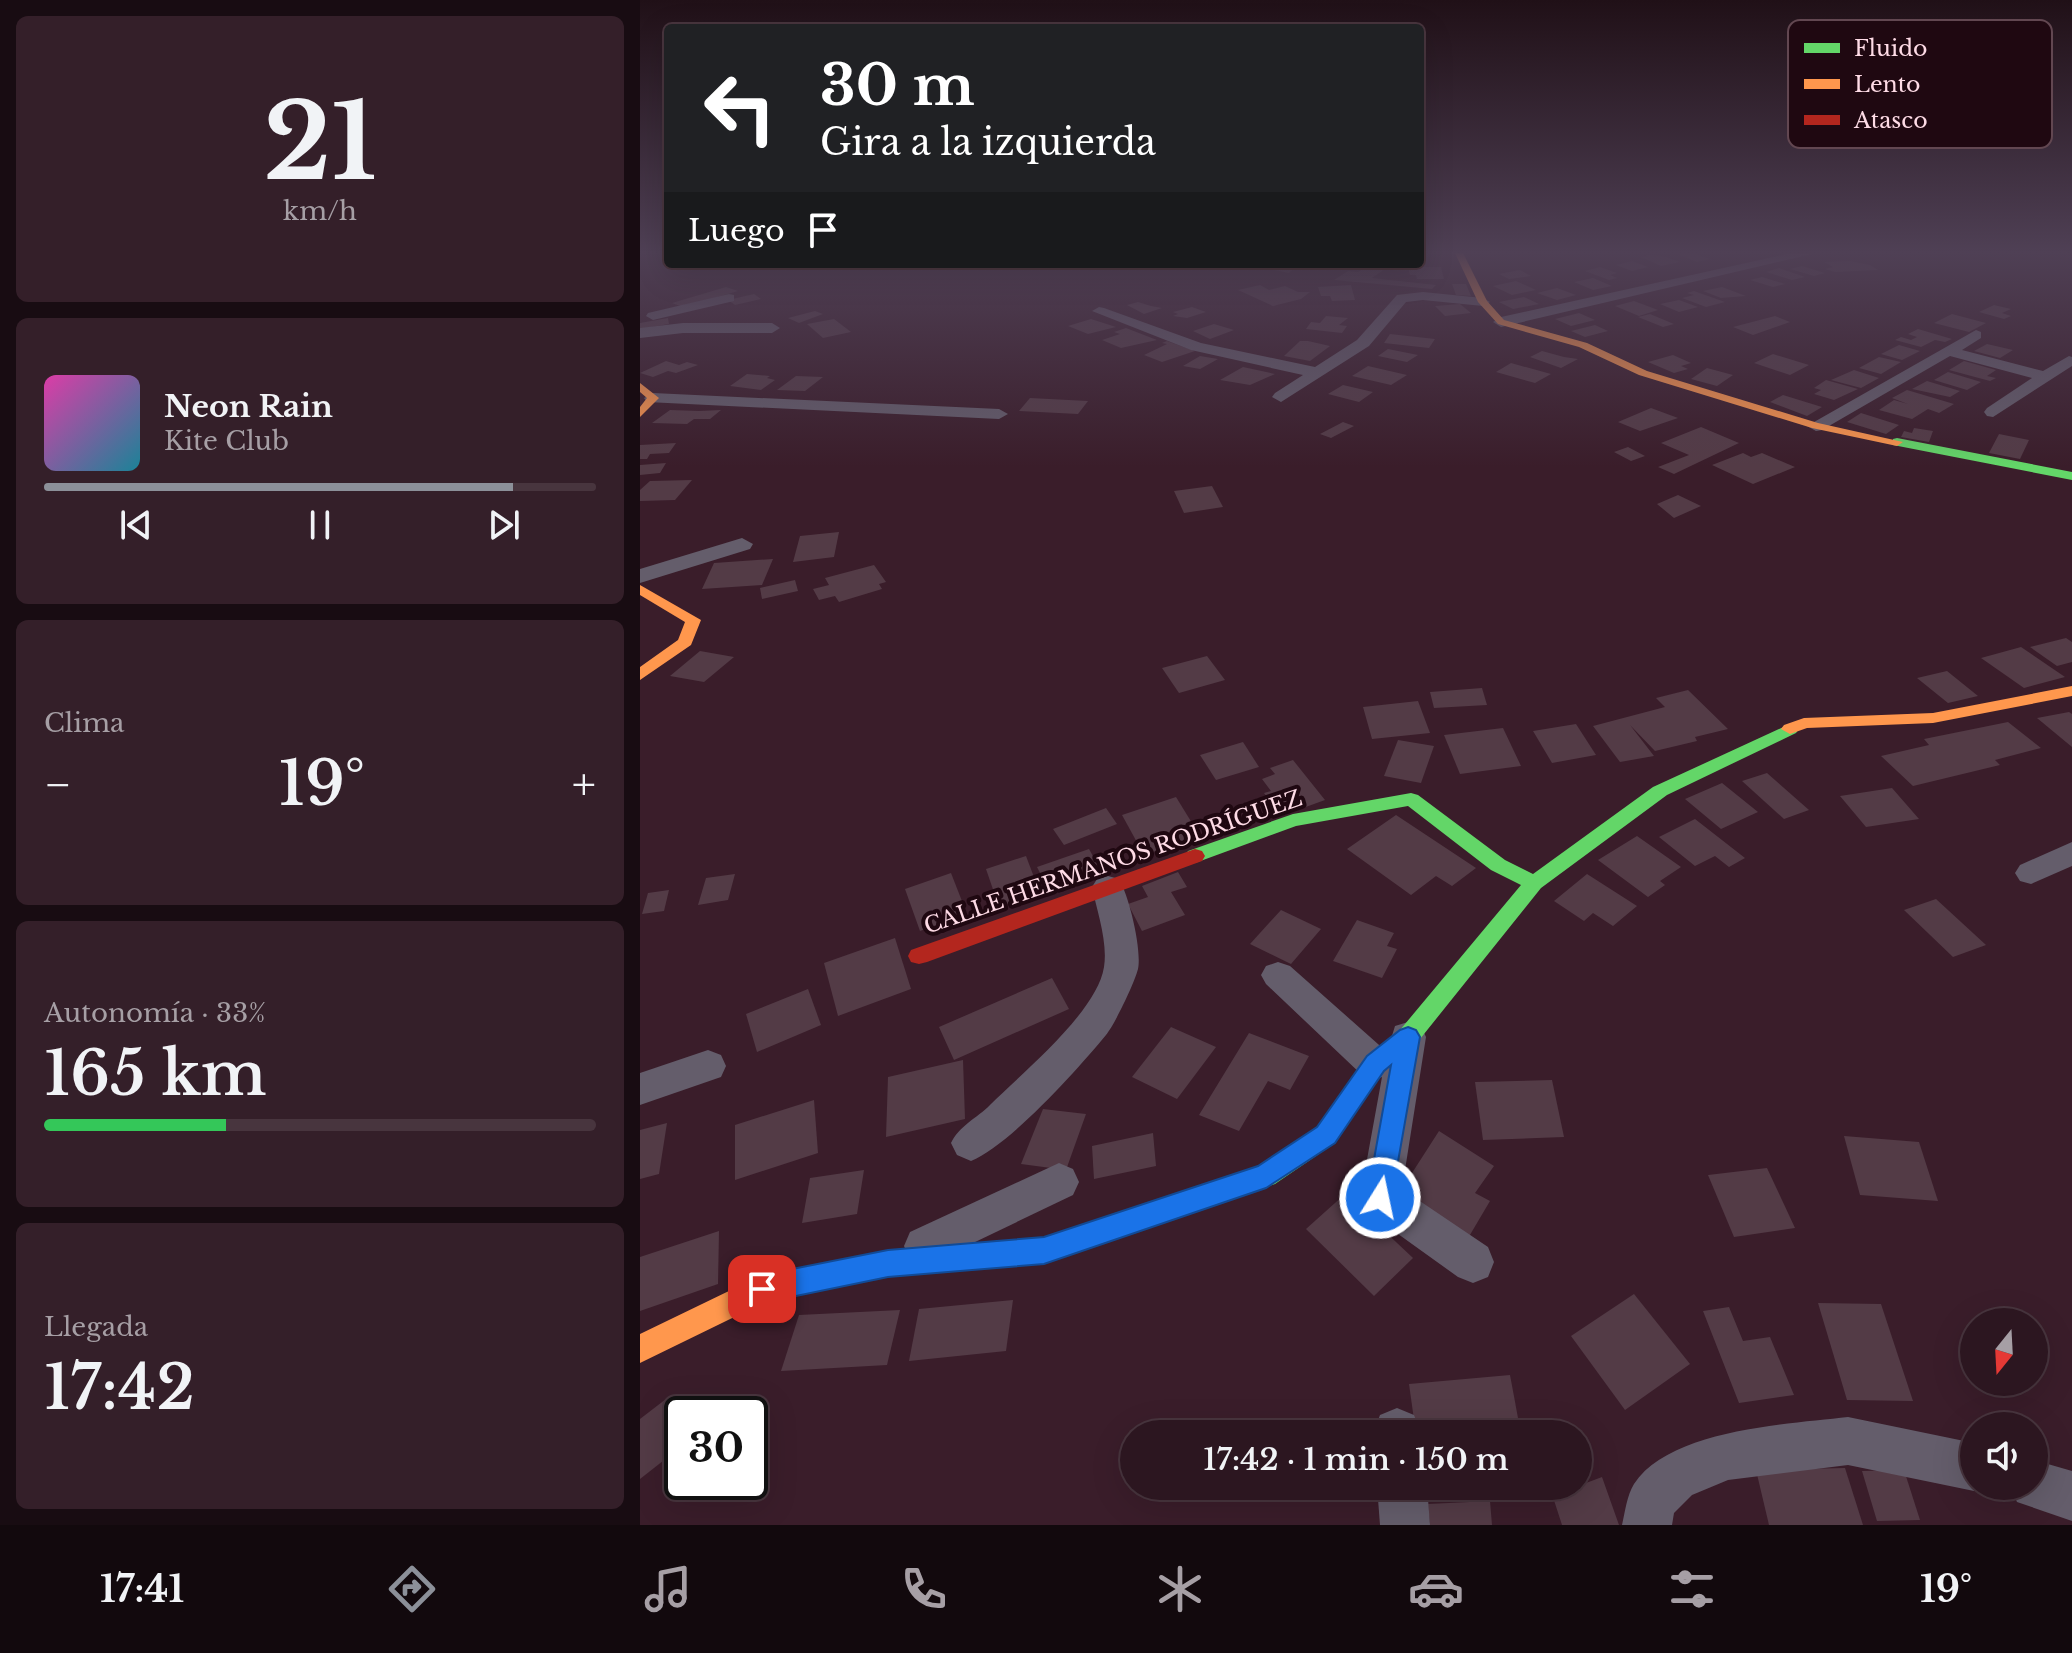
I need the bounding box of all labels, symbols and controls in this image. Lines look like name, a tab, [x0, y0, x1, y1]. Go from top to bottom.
legend	[1788, 20, 2052, 148]
text: Fluido	[1854, 35, 1927, 62]
text: 30 m	[820, 51, 975, 120]
icon: left	[688, 56, 792, 160]
text: Lento	[1854, 71, 1920, 98]
text: 21	[263, 78, 377, 207]
text: Atasco	[1853, 107, 1928, 134]
text: Gira a la izquierda	[820, 120, 1156, 165]
text: km/h	[283, 195, 357, 227]
icon: arrive	[801, 208, 845, 252]
text: Luego	[688, 212, 785, 249]
text: Neon Rain	[164, 388, 333, 425]
text: Kite Club	[164, 425, 289, 457]
icon: previous	[114, 503, 158, 547]
icon: pause	[298, 503, 342, 547]
icon: next	[482, 503, 526, 547]
text: Clima	[44, 707, 124, 739]
text: 19°	[279, 747, 365, 821]
text: −	[44, 757, 72, 812]
text: +	[572, 757, 596, 812]
street label: CALLE HERMANOS RODRÍGUEZ	[920, 783, 1306, 940]
text: Autonomía · 33%	[44, 997, 266, 1029]
text: 165 km	[44, 1037, 266, 1111]
position arrow	[1338, 1156, 1422, 1240]
pin	[728, 1255, 796, 1323]
icon: arrive	[740, 1267, 784, 1311]
north arrow	[1960, 1308, 2048, 1396]
map controls	[1960, 1308, 2048, 1500]
text: Llegada	[44, 1311, 148, 1343]
text: 17:42	[44, 1351, 195, 1425]
speed limit sign: 30	[664, 1396, 768, 1500]
button: sound	[1960, 1412, 2048, 1500]
text: 17:42 · 1 min · 150 m	[1203, 1441, 1509, 1478]
icon: directions	[384, 1561, 440, 1617]
icon: music	[640, 1561, 696, 1617]
icon: phone	[896, 1561, 952, 1617]
icon: climate	[1152, 1561, 1208, 1617]
icon: car	[1408, 1561, 1464, 1617]
icon: filters	[1664, 1561, 1720, 1617]
text: 17:41	[100, 1567, 184, 1612]
text: 19°	[1920, 1567, 1972, 1612]

